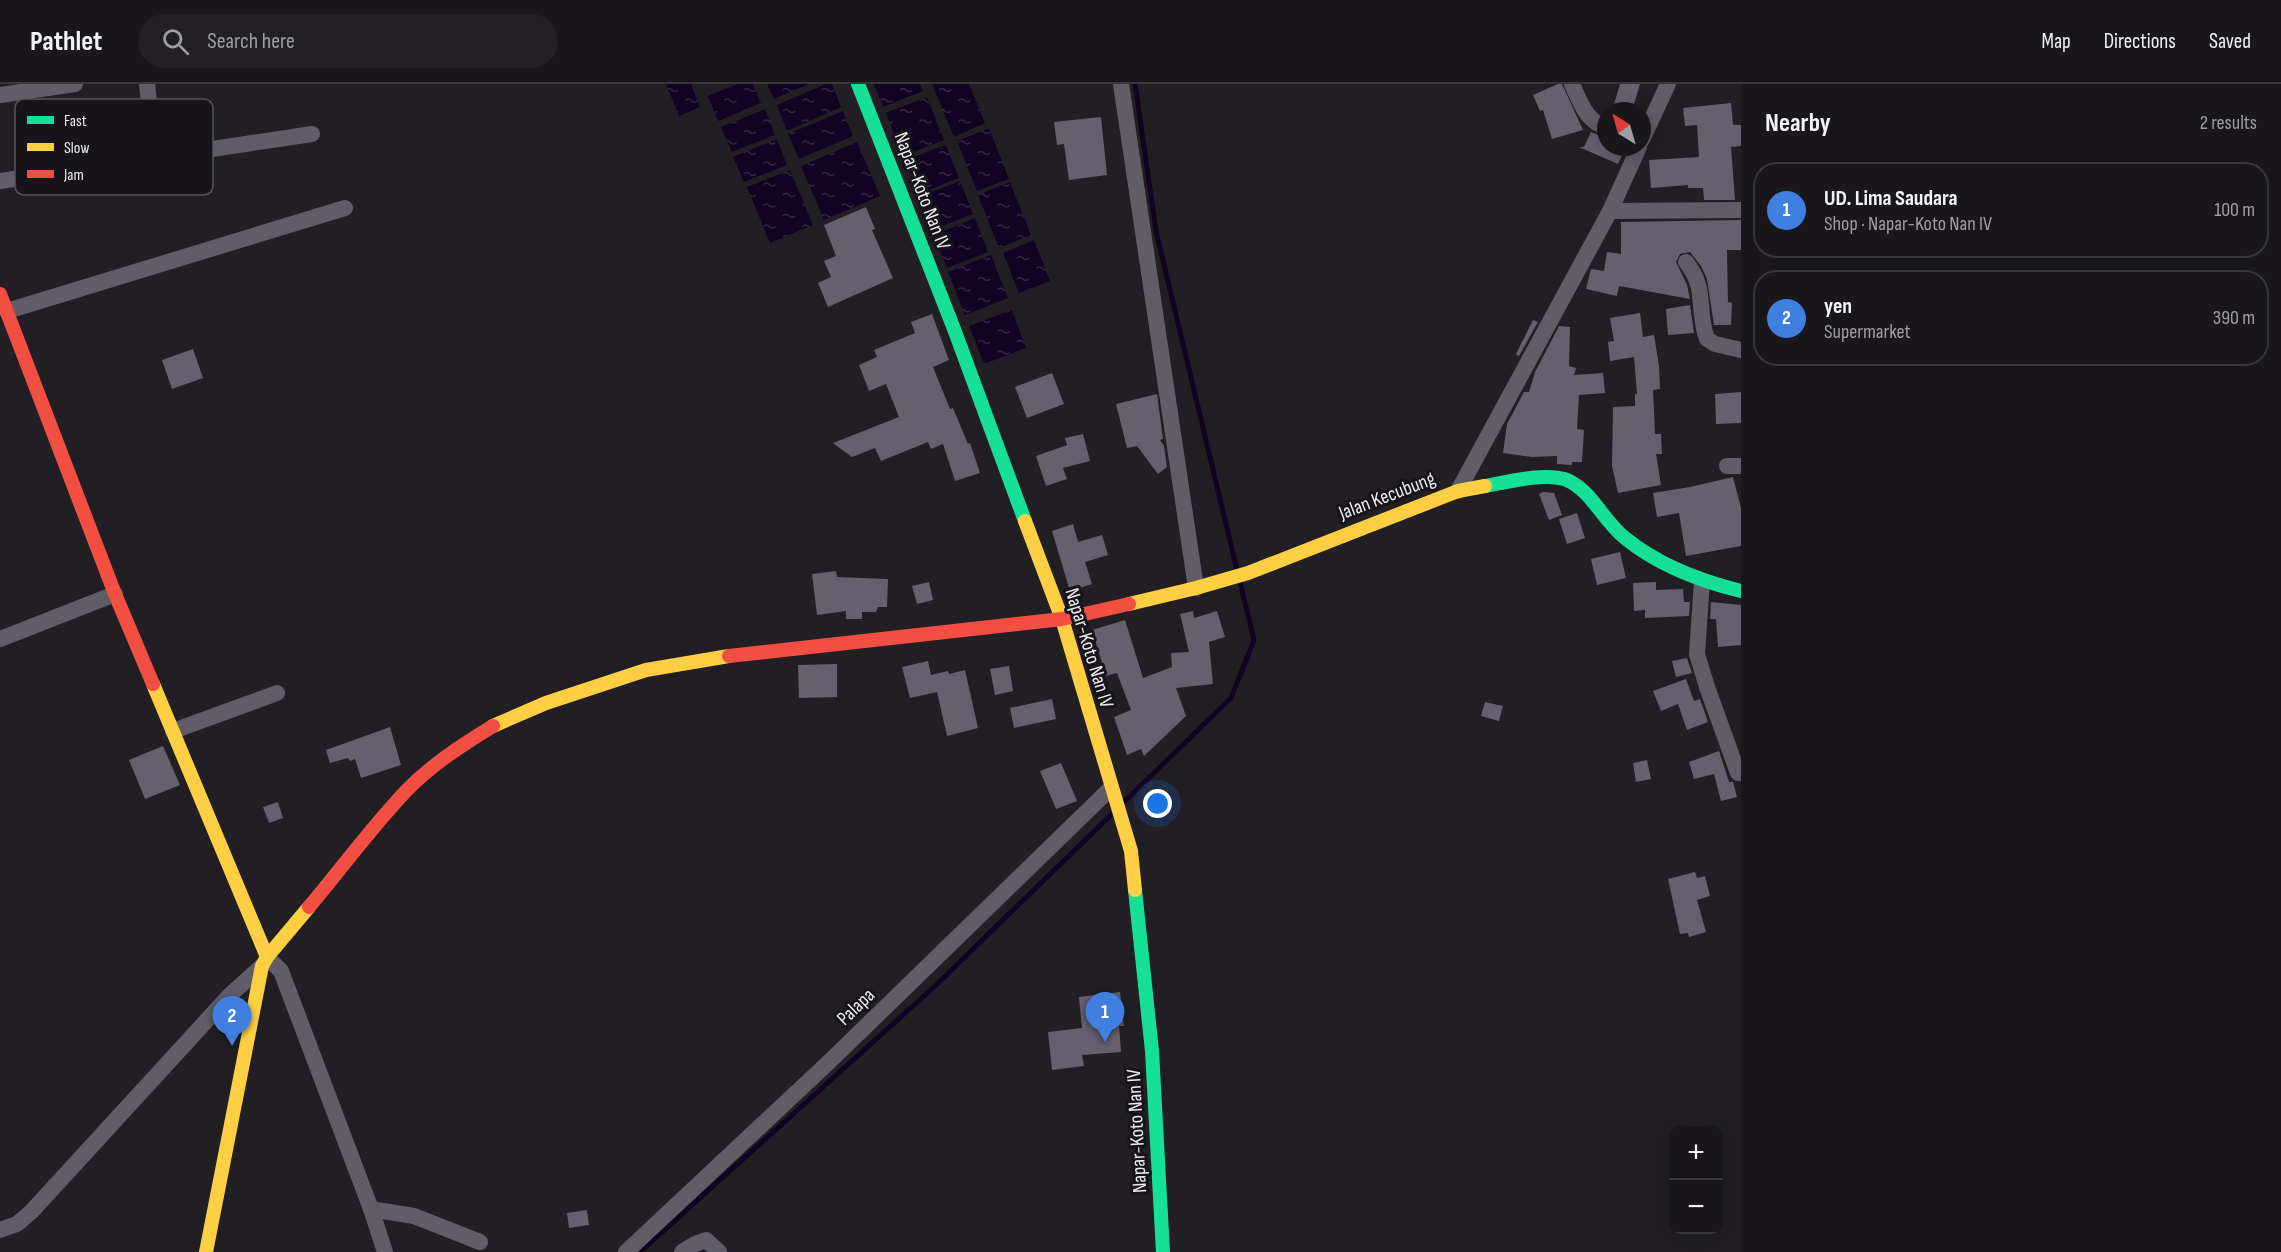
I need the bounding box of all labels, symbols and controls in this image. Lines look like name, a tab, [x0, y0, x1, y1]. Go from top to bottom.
search box	[138, 14, 558, 68]
text: Pathlet	[30, 25, 102, 58]
icon: search	[159, 25, 192, 58]
text: Search here	[207, 28, 295, 55]
text: Map	[2041, 29, 2071, 54]
text: Directions	[2104, 29, 2176, 54]
text: Saved	[2209, 29, 2251, 54]
legend	[15, 99, 213, 195]
north arrow	[1597, 102, 1651, 156]
text: Nearby	[1765, 108, 1831, 139]
text: 2 results	[2200, 111, 2257, 135]
text: Fast	[64, 112, 87, 131]
street label: Napar-Koto Nan IV	[889, 129, 955, 253]
text: Slow	[64, 139, 89, 158]
text: Jam	[63, 166, 84, 185]
text: UD. Lima Saudara	[1824, 185, 1958, 212]
text: 1	[1783, 198, 1790, 222]
text: 100 m	[2214, 198, 2255, 222]
text: Shop · Napar-Koto Nan IV	[1824, 212, 1992, 236]
text: yen	[1824, 293, 1852, 320]
text: 2	[1782, 306, 1791, 330]
text: 390 m	[2213, 306, 2255, 330]
text: Supermarket	[1824, 320, 1911, 344]
street label: Jalan Kecubung	[1334, 467, 1439, 526]
street label: Napar-Koto Nan IV	[1059, 585, 1119, 711]
your location	[1143, 789, 1172, 818]
street label: Palapa	[832, 983, 880, 1031]
pin: 1	[1086, 992, 1124, 1042]
pin: 2	[212, 996, 252, 1046]
street label: Napar-Koto Nan IV	[1122, 1068, 1152, 1194]
map controls	[1669, 1126, 1723, 1234]
button: +	[1669, 1126, 1723, 1180]
button: −	[1669, 1180, 1723, 1234]

